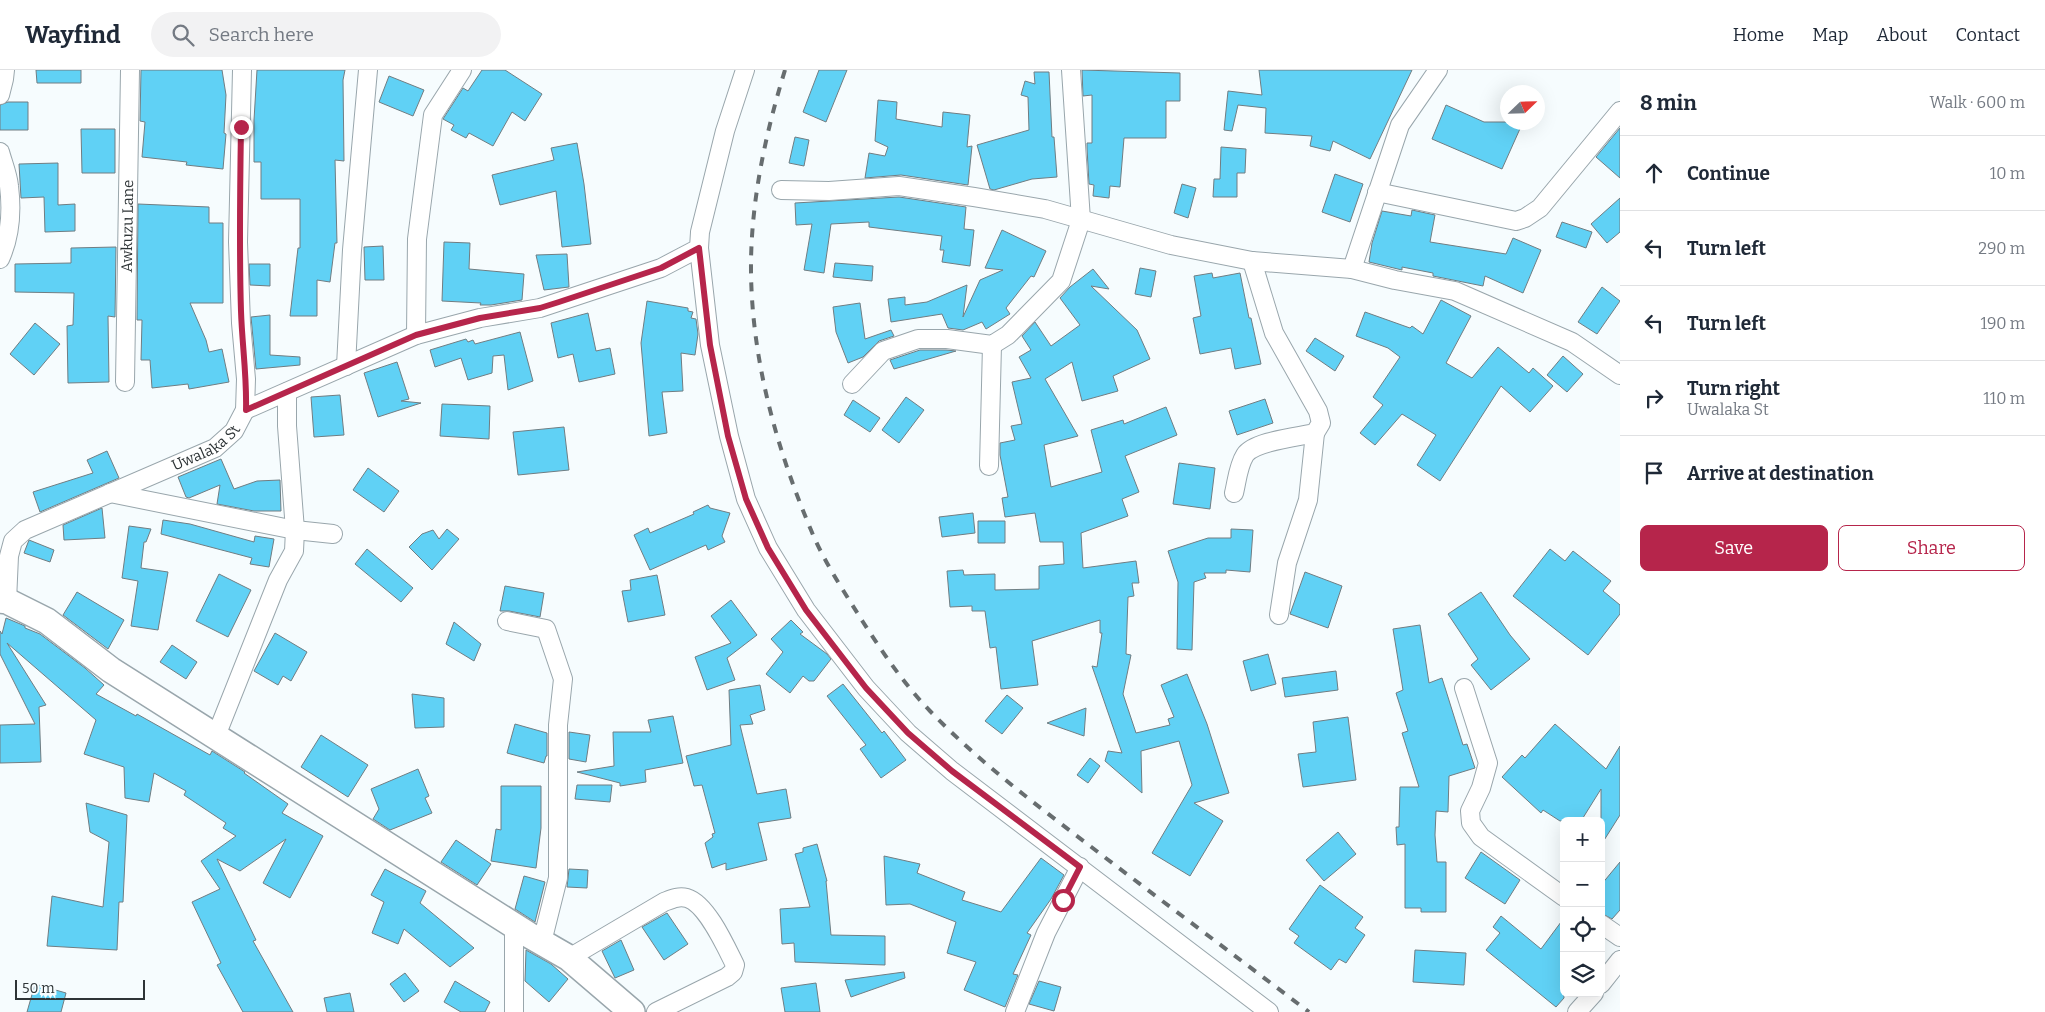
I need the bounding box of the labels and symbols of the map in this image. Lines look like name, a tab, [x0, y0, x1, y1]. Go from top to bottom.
north arrow	[1500, 85, 1545, 130]
route end	[230, 116, 253, 139]
street label: Awkuzu Lane	[118, 179, 137, 273]
street label: Uwalaka St	[169, 422, 245, 475]
route start	[1052, 889, 1075, 912]
scale bar	[15, 977, 145, 1000]

